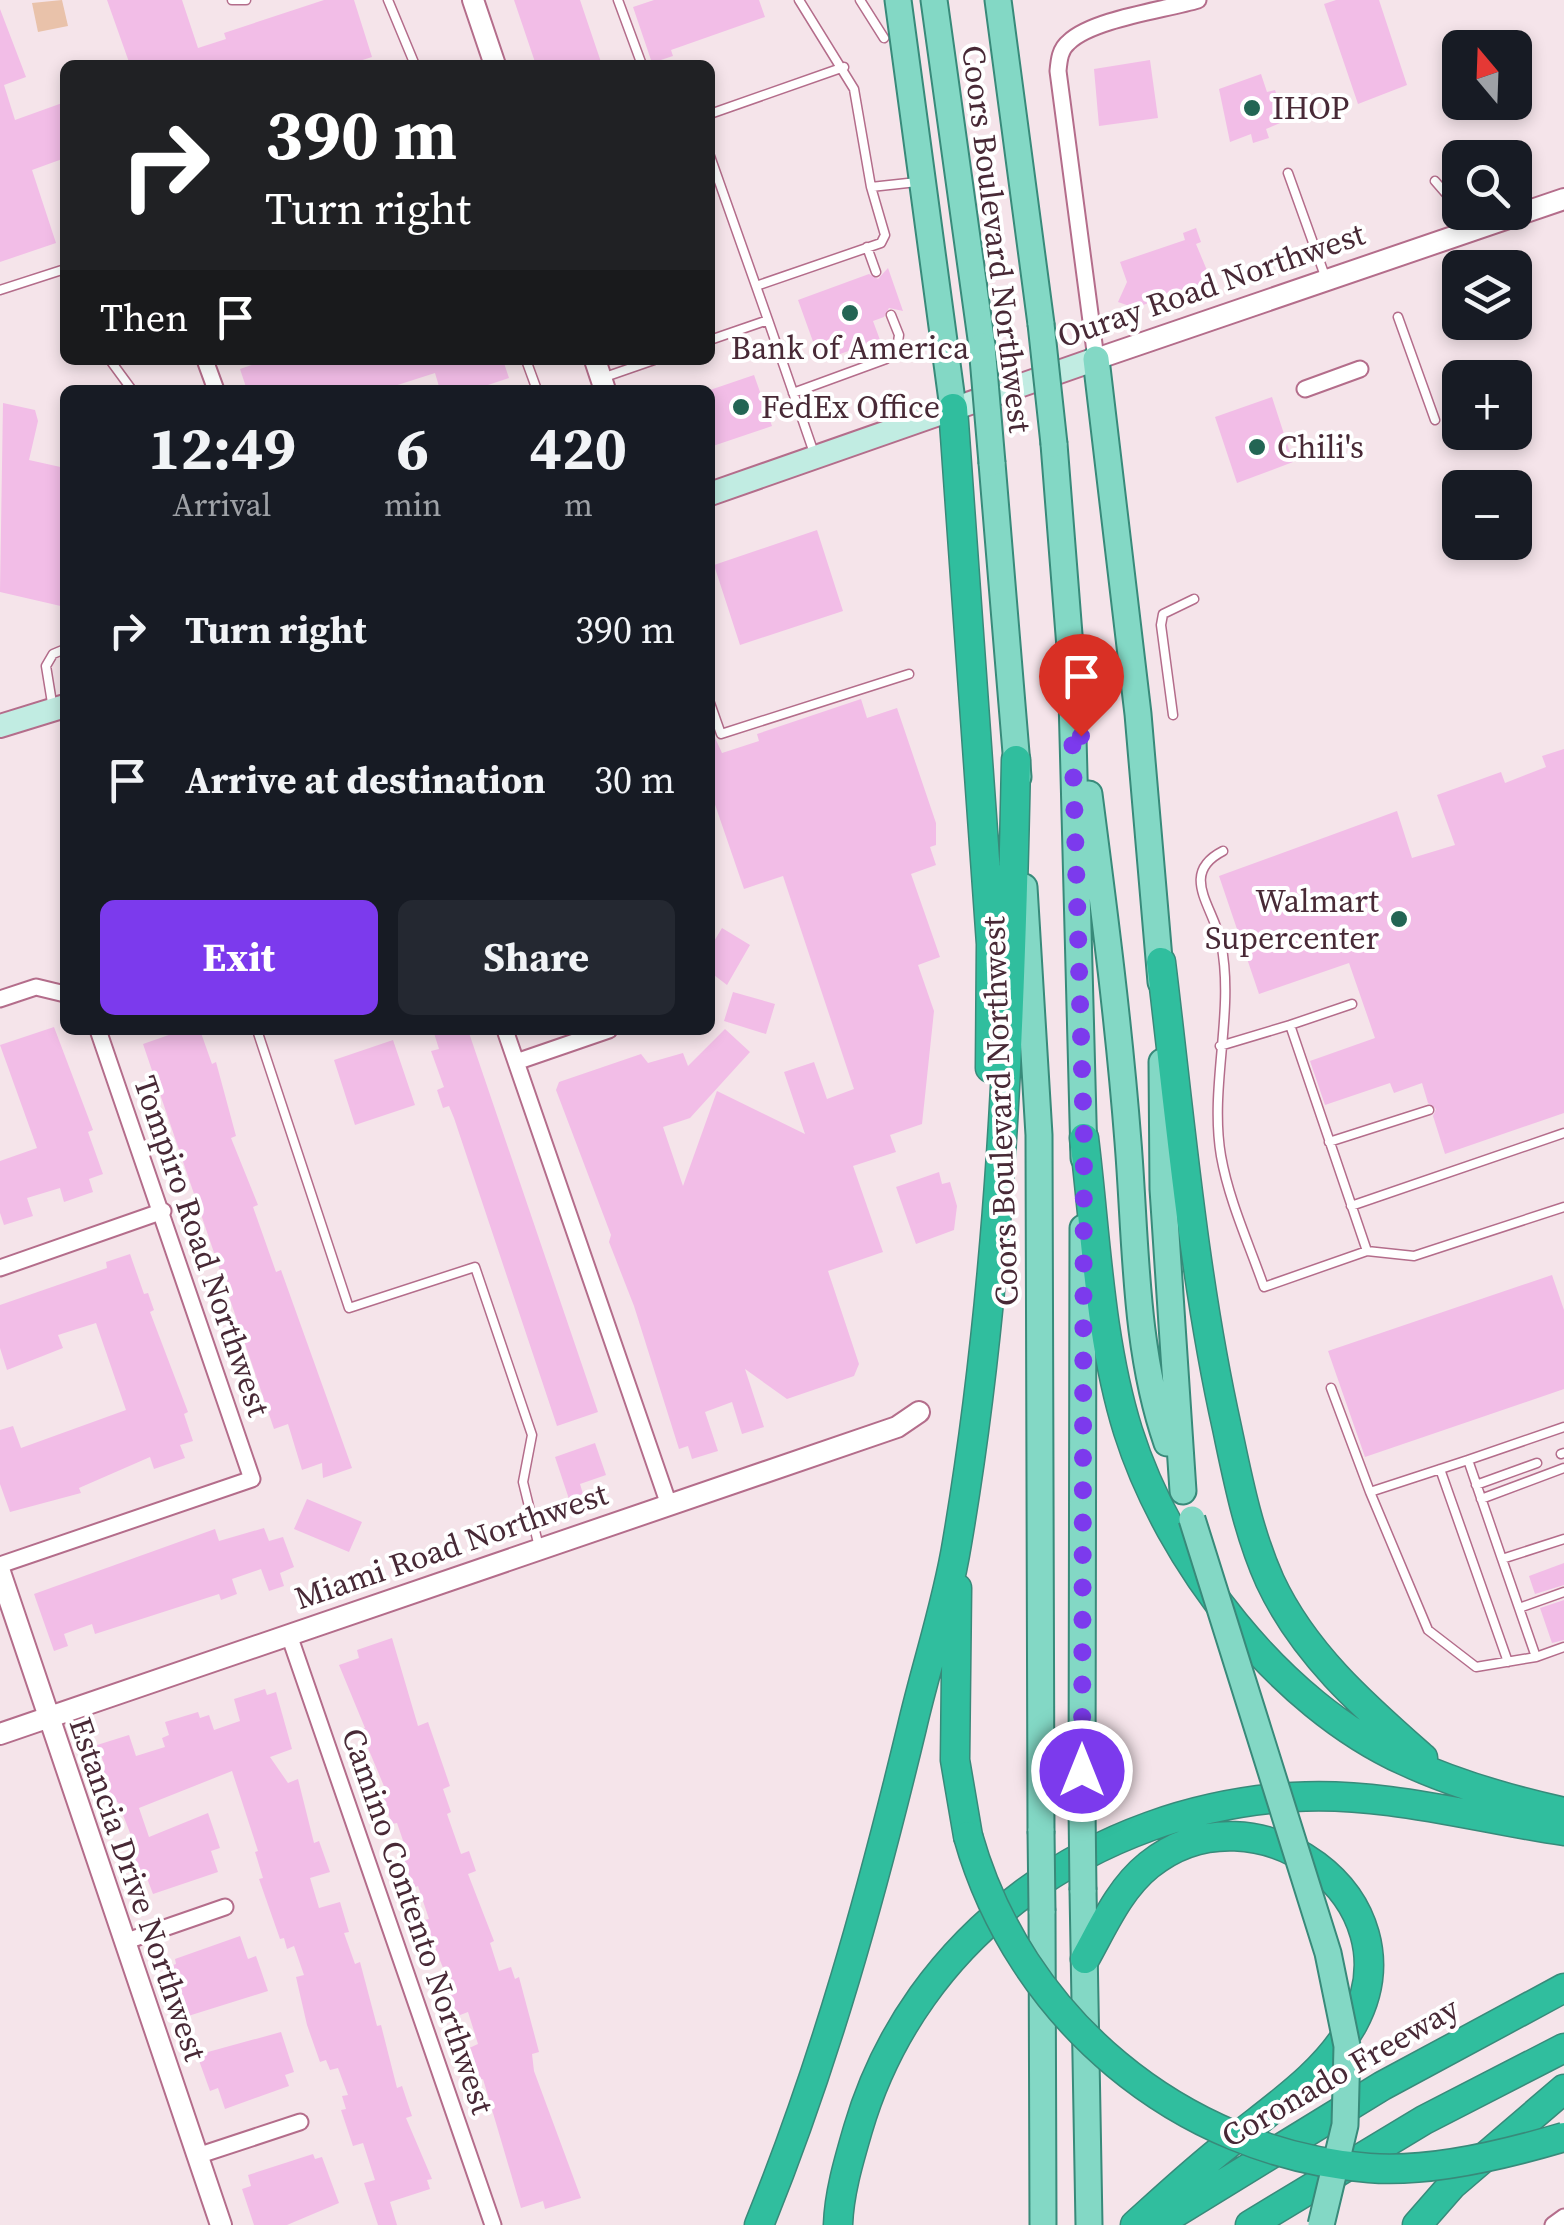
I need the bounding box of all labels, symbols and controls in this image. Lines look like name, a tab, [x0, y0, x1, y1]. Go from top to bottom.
north arrow	[1442, 30, 1532, 120]
map controls	[1442, 30, 1532, 560]
street label: Coors Boulevard Northwest	[951, 43, 1043, 436]
text: 390 m	[265, 86, 457, 182]
place label: IHOP	[1272, 86, 1349, 130]
marker: IHOP	[1241, 97, 1263, 119]
icon: right	[100, 100, 230, 230]
button: search	[1442, 140, 1532, 230]
text: Turn right	[265, 177, 471, 239]
street label: Ouray Road Northwest	[1052, 212, 1371, 358]
button: layers	[1442, 250, 1532, 340]
icon: arrive	[208, 290, 263, 345]
text: Then	[100, 292, 188, 344]
marker: Bank of America	[839, 302, 861, 324]
place label: Bank of America	[731, 326, 970, 370]
button: +	[1442, 360, 1532, 450]
place label: FedEx Office	[761, 385, 940, 429]
marker: FedEx Office	[730, 396, 752, 418]
text: 12:49	[148, 407, 296, 489]
text: 6	[396, 407, 429, 489]
text: 420	[530, 407, 627, 489]
place label: Chili's	[1277, 425, 1364, 469]
marker: Chili's	[1246, 436, 1268, 458]
button: −	[1442, 470, 1532, 560]
text: Arrival	[173, 483, 271, 527]
text: min	[384, 483, 442, 527]
text: m	[564, 483, 593, 527]
icon: right	[100, 603, 155, 658]
text: Turn right	[185, 604, 367, 656]
text: 390 m	[575, 604, 675, 656]
pin	[1039, 634, 1124, 737]
icon: arrive	[1054, 649, 1109, 704]
icon: arrive	[100, 753, 155, 808]
text: Arrive at destination	[185, 754, 546, 806]
text: 30 m	[594, 754, 675, 806]
place label: Walmart Supercenter	[1205, 879, 1380, 960]
button: Exit	[100, 900, 378, 1015]
button: Share	[398, 900, 675, 1015]
marker: Walmart Supercenter	[1388, 908, 1410, 930]
street label: Coors Boulevard Northwest	[971, 915, 1029, 1307]
street label: Tompiro Road Northwest	[123, 1070, 281, 1423]
street label: Miami Road Northwest	[289, 1472, 614, 1620]
street label: Estancia Drive Northwest	[59, 1711, 218, 2067]
position arrow	[1030, 1719, 1134, 1823]
street label: Camino Contento Northwest	[331, 1722, 505, 2120]
street label: Coronado Freeway	[1213, 1986, 1467, 2158]

